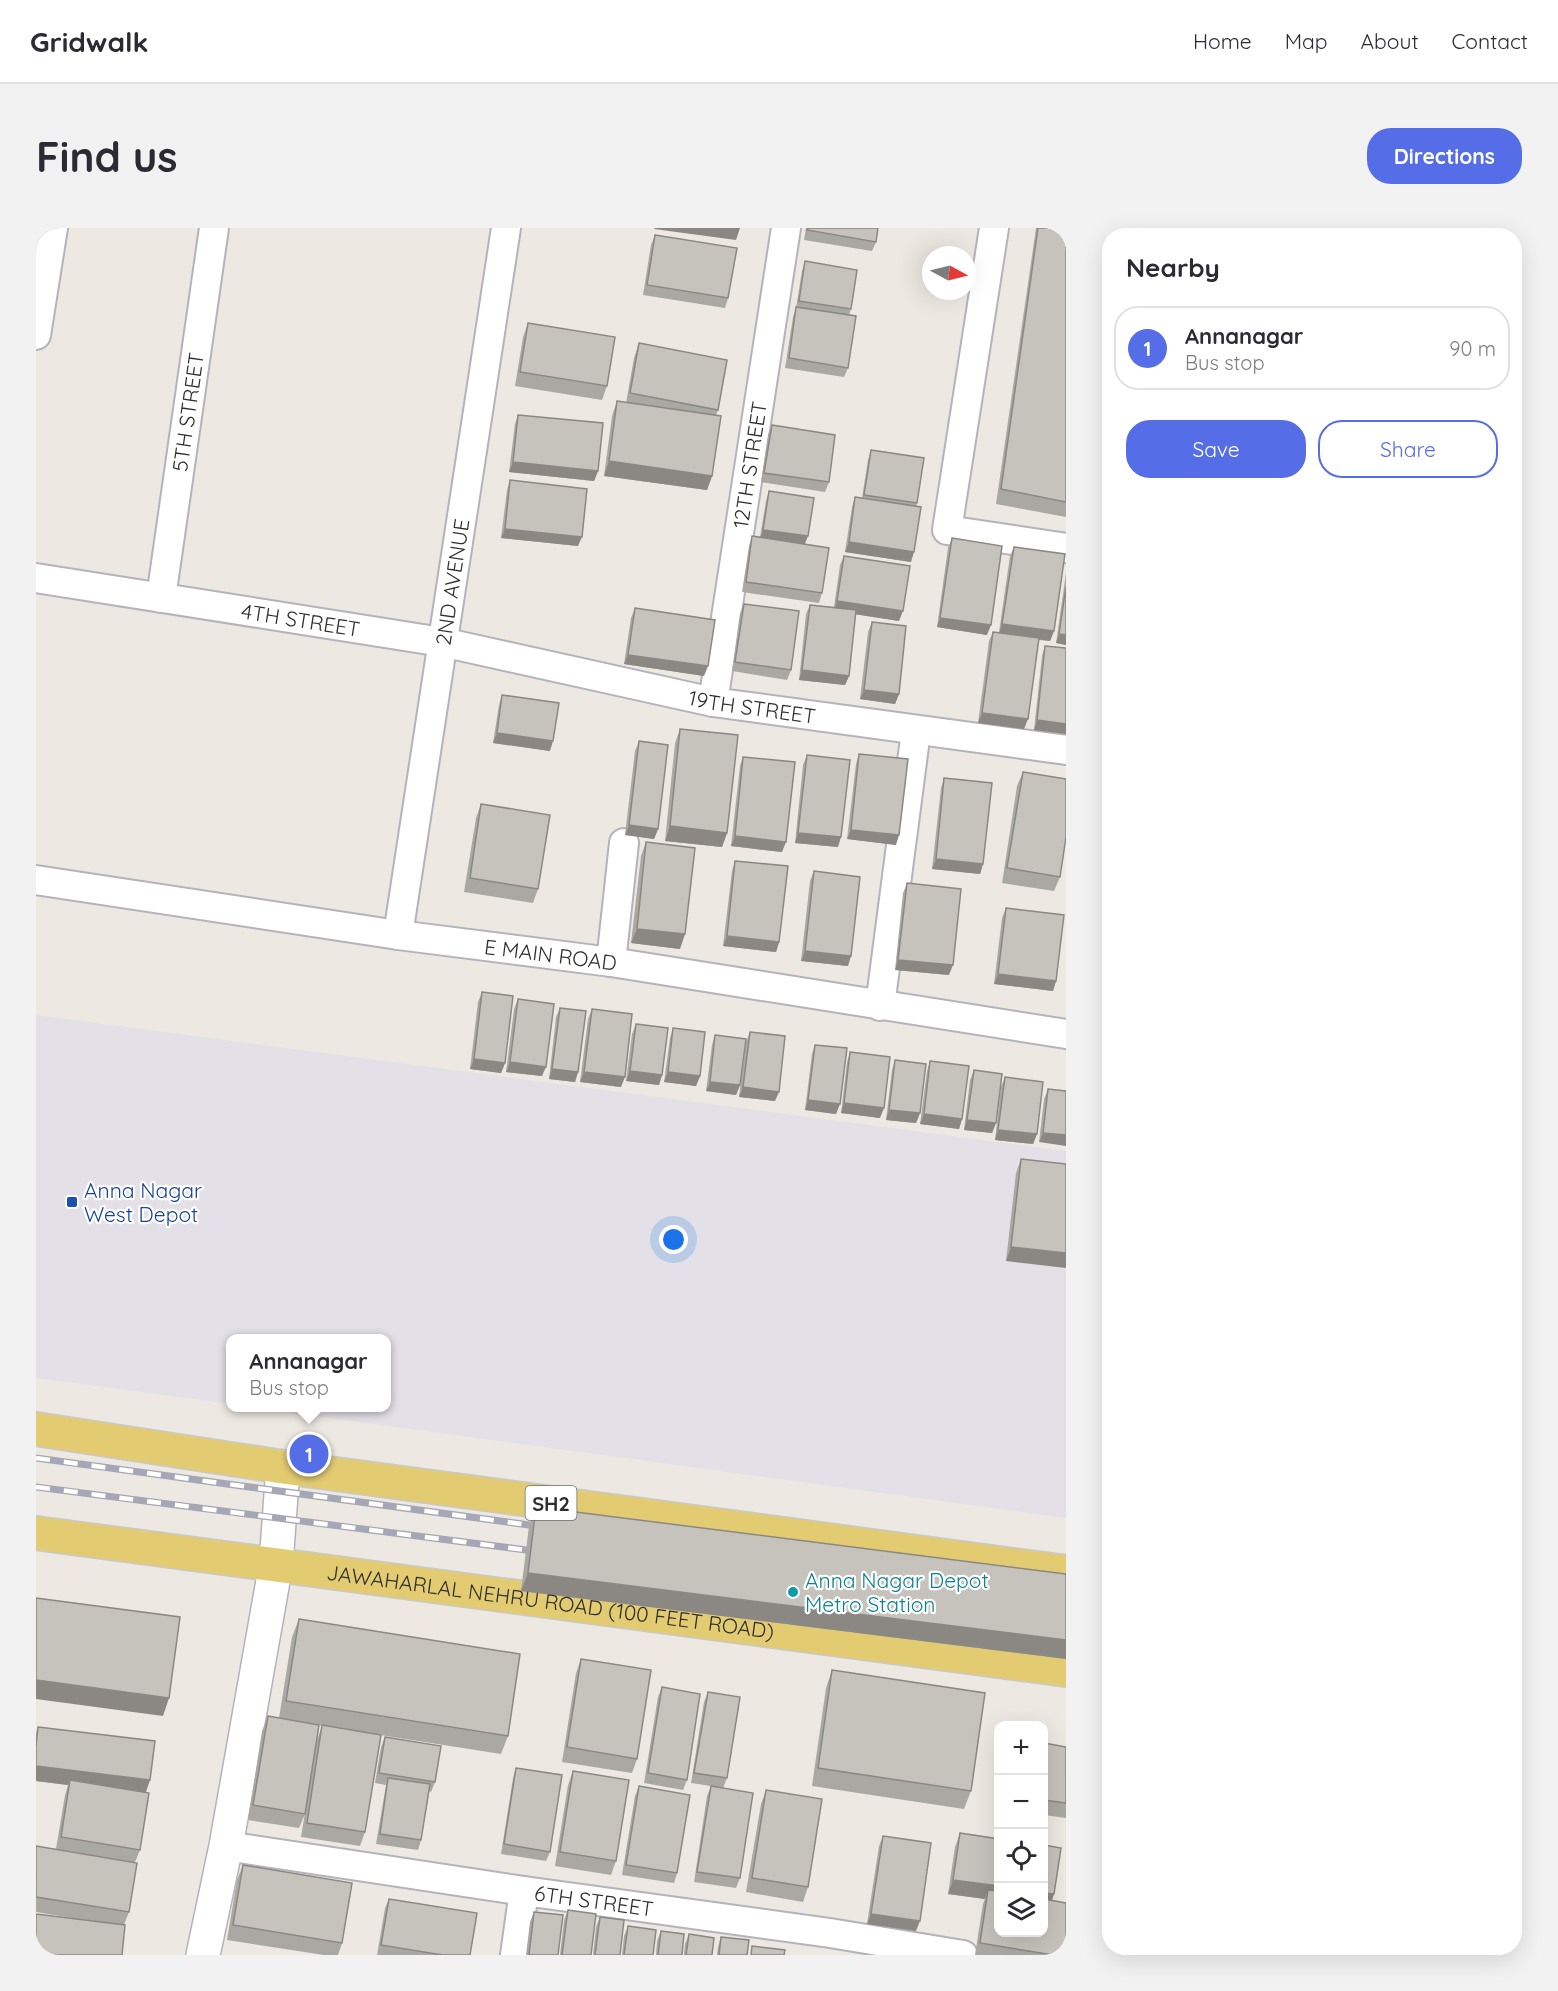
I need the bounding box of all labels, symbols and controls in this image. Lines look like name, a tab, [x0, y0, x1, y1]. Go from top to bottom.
text: Gridwalk	[30, 24, 149, 59]
text: Home	[1193, 28, 1252, 54]
text: Map	[1285, 28, 1328, 54]
text: About	[1361, 28, 1419, 54]
text: Contact	[1452, 28, 1528, 54]
button: Directions	[1367, 128, 1522, 184]
text: Find us	[36, 130, 178, 183]
north arrow	[922, 246, 976, 300]
text: Nearby	[1126, 251, 1220, 284]
text: Annanagar	[1185, 322, 1303, 350]
text: 1	[1144, 336, 1151, 361]
text: 90 m	[1449, 336, 1496, 361]
text: Bus stop	[1185, 350, 1265, 375]
street label: 5TH STREET	[166, 351, 209, 473]
street label: 12TH STREET	[727, 400, 772, 530]
button: Save	[1126, 420, 1306, 478]
button: Share	[1318, 420, 1498, 478]
street label: 2ND AVENUE	[429, 517, 474, 647]
street label: 4TH STREET	[240, 598, 362, 642]
street label: 19TH STREET	[686, 684, 817, 729]
street label: E MAIN ROAD	[483, 933, 618, 976]
place label: Anna Nagar West Depot	[84, 1177, 202, 1227]
marker: Anna Nagar West Depot	[65, 1195, 79, 1209]
your location	[659, 1225, 688, 1254]
popup	[226, 1334, 391, 1412]
text: Annanagar	[249, 1347, 368, 1375]
text: Bus stop	[249, 1375, 329, 1400]
pin: 1	[290, 1432, 328, 1476]
road number: SH2	[526, 1486, 576, 1520]
street label: JAWAHARLAL NEHRU ROAD (100 FEET ROAD)	[325, 1559, 776, 1644]
place label: Anna Nagar Depot Metro Station	[805, 1567, 989, 1617]
marker: Anna Nagar Depot Metro Station	[786, 1585, 800, 1599]
map controls	[994, 1721, 1048, 1937]
button: +	[994, 1721, 1048, 1775]
button: −	[994, 1775, 1048, 1829]
button: locate	[994, 1829, 1048, 1883]
street label: 6TH STREET	[533, 1880, 655, 1922]
button: layers	[994, 1883, 1048, 1937]

